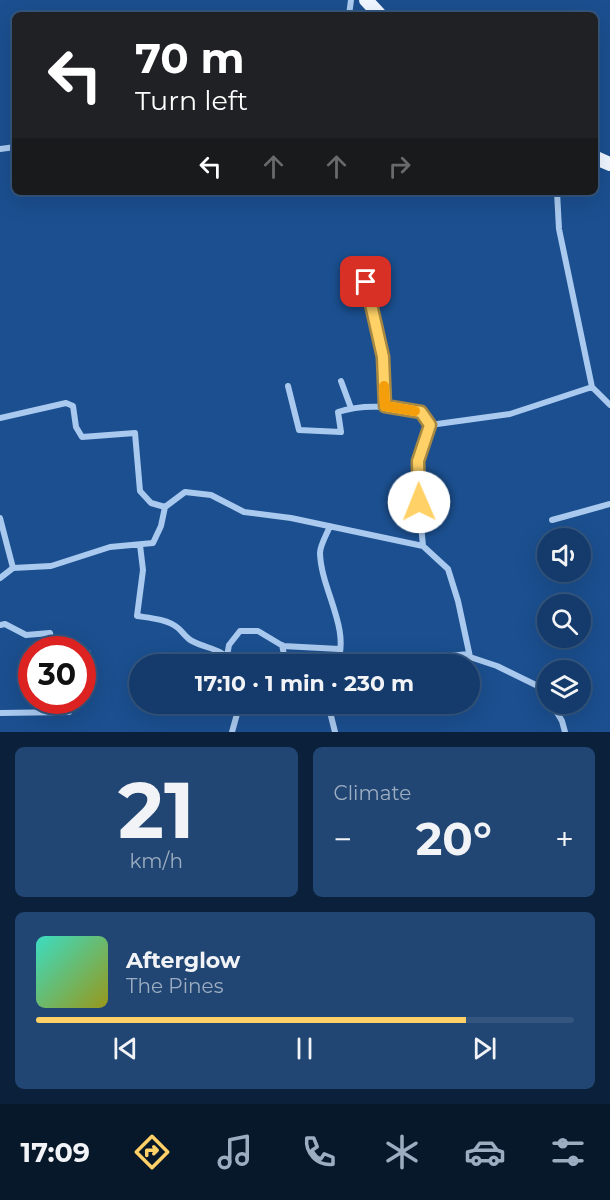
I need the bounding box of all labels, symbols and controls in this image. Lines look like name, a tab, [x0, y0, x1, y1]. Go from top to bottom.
text: 70 m	[135, 32, 245, 84]
icon: left	[36, 36, 114, 114]
text: Turn left	[135, 84, 248, 117]
icon: left	[194, 150, 227, 183]
icon: ahead	[257, 150, 290, 183]
icon: ahead	[320, 150, 353, 183]
icon: right	[383, 150, 416, 183]
pin	[340, 256, 391, 307]
icon: arrive	[349, 265, 382, 298]
position arrow	[387, 470, 451, 534]
map controls	[537, 528, 591, 714]
button: sound	[537, 528, 591, 582]
button: search	[537, 594, 591, 648]
speed limit sign: 30	[18, 636, 96, 714]
button: layers	[537, 660, 591, 714]
text: 17:10 · 1 min · 230 m	[195, 670, 414, 697]
text: 21	[118, 762, 195, 858]
text: Climate	[334, 781, 411, 805]
text: 20°	[416, 811, 492, 866]
text: −	[334, 819, 352, 859]
text: +	[555, 819, 574, 859]
text: km/h	[130, 849, 183, 873]
text: Afterglow	[126, 947, 240, 974]
text: The Pines	[126, 974, 223, 998]
icon: previous	[109, 1032, 142, 1065]
icon: pause	[288, 1032, 321, 1065]
icon: next	[468, 1032, 501, 1065]
icon: directions	[131, 1131, 173, 1173]
icon: music	[214, 1131, 256, 1173]
icon: phone	[298, 1131, 340, 1173]
icon: climate	[381, 1131, 423, 1173]
icon: car	[464, 1131, 506, 1173]
icon: filters	[547, 1131, 589, 1173]
text: 17:09	[21, 1136, 90, 1169]

